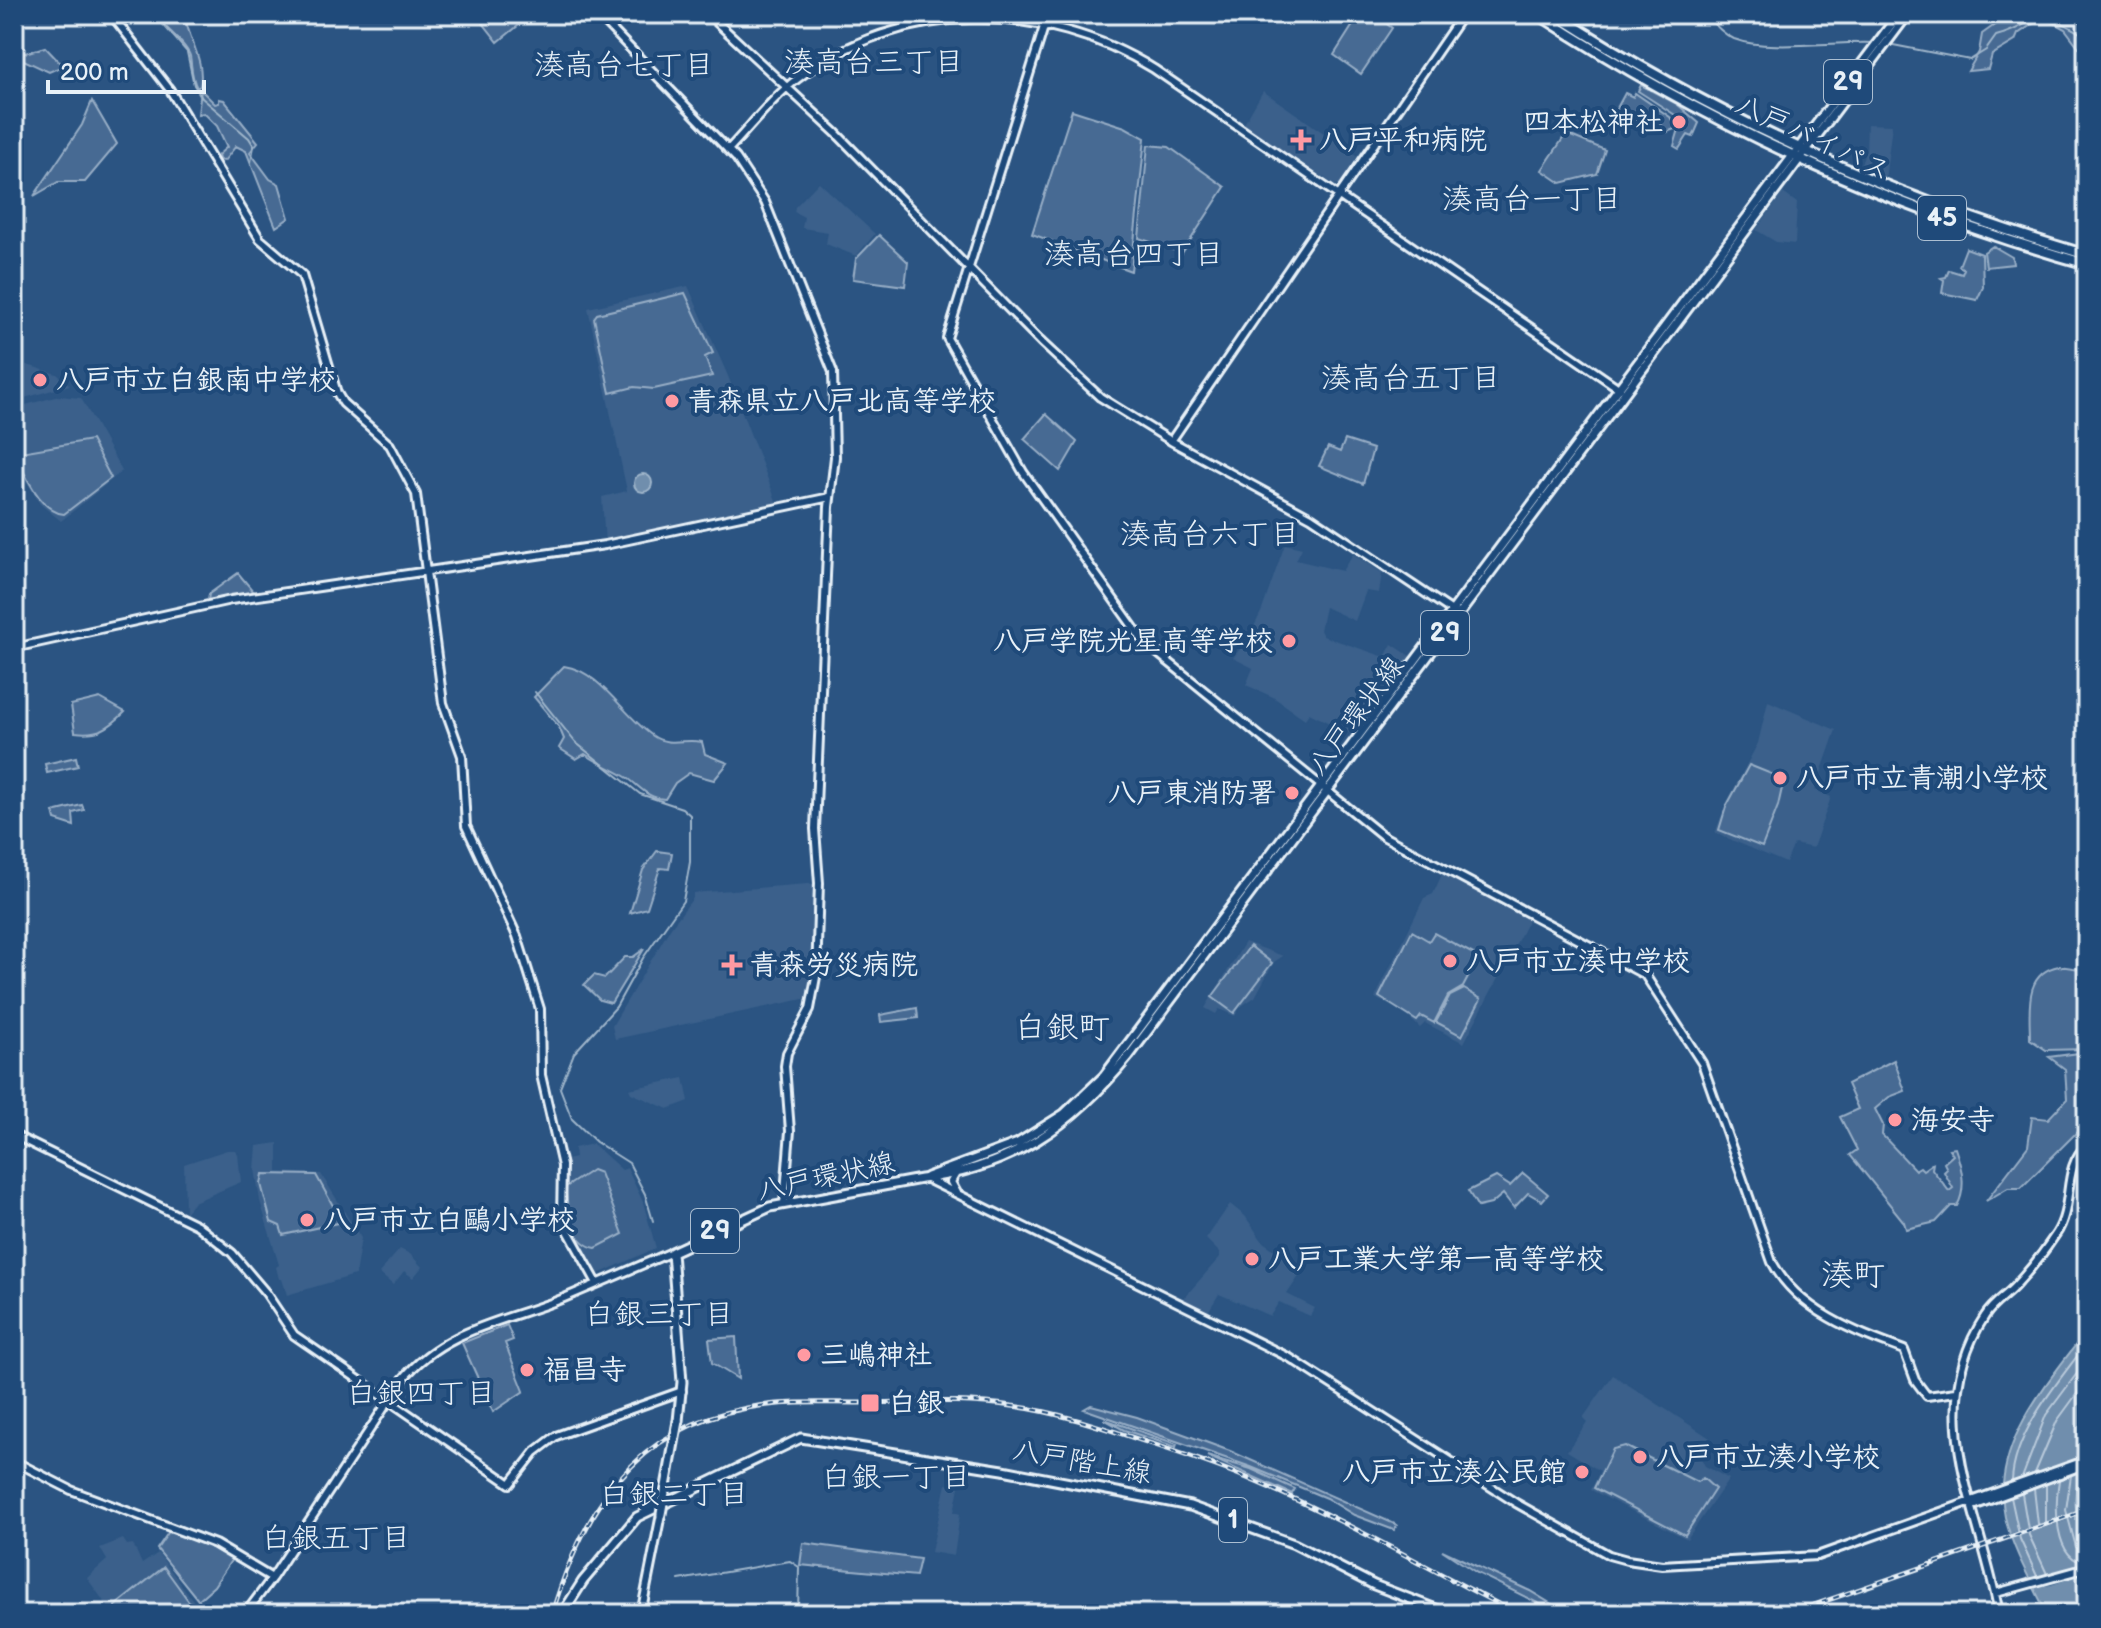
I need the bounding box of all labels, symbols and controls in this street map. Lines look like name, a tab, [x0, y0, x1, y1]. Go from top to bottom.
scale bar	[48, 44, 204, 94]
district label: 湊高台三丁目	[784, 45, 964, 81]
district label: 湊高台七丁目	[534, 48, 714, 84]
text: 200 m	[60, 58, 129, 87]
road number: 29	[1824, 60, 1872, 104]
street label: 八戸バイパス	[1730, 88, 1896, 188]
place label: 四本松神社	[1523, 106, 1663, 139]
marker: 四本松神社	[1670, 113, 1688, 131]
place label: 八戸平和病院	[1319, 124, 1487, 157]
marker: 八戸平和病院	[1290, 129, 1312, 151]
district label: 湊高台一丁目	[1442, 182, 1622, 218]
road number: 45	[1918, 196, 1966, 240]
district label: 湊高台四丁目	[1044, 237, 1224, 273]
district label: 湊高台五丁目	[1321, 361, 1501, 397]
place label: 八戸市立白銀南中学校	[56, 364, 336, 397]
marker: 八戸市立白銀南中学校	[31, 371, 49, 389]
place label: 青森県立八戸北高等学校	[688, 385, 996, 418]
marker: 青森県立八戸北高等学校	[663, 392, 681, 410]
district label: 湊高台六丁目	[1120, 517, 1300, 553]
road number: 29	[1421, 611, 1469, 655]
place label: 八戸学院光星高等学校	[993, 625, 1273, 658]
marker: 八戸学院光星高等学校	[1280, 632, 1298, 650]
street label: 八戸環状線	[1301, 650, 1411, 782]
place label: 八戸市立青潮小学校	[1796, 762, 2048, 795]
marker: 八戸市立青潮小学校	[1771, 769, 1789, 787]
place label: 八戸東消防署	[1108, 777, 1276, 810]
marker: 八戸東消防署	[1283, 784, 1301, 802]
place label: 八戸市立湊中学校	[1466, 945, 1690, 978]
place label: 青森労災病院	[750, 949, 918, 982]
marker: 八戸市立湊中学校	[1441, 952, 1459, 970]
marker: 青森労災病院	[721, 954, 743, 976]
district label: 白銀町	[1014, 1009, 1110, 1048]
place label: 海安寺	[1911, 1104, 1995, 1137]
marker: 海安寺	[1886, 1111, 1904, 1129]
street label: 八戸環状線	[754, 1146, 898, 1208]
place label: 八戸市立白鷗小学校	[323, 1204, 575, 1237]
road number: 29	[691, 1209, 739, 1253]
marker: 八戸市立白鷗小学校	[298, 1211, 316, 1229]
place label: 八戸工業大学第一高等学校	[1268, 1243, 1604, 1276]
marker: 八戸工業大学第一高等学校	[1243, 1250, 1261, 1268]
district label: 湊町	[1821, 1256, 1885, 1295]
district label: 白銀三丁目	[584, 1297, 734, 1333]
place label: 三嶋神社	[820, 1339, 932, 1372]
marker: 三嶋神社	[795, 1346, 813, 1364]
place label: 福昌寺	[543, 1354, 627, 1387]
marker: 福昌寺	[518, 1361, 536, 1379]
district label: 白銀四丁目	[346, 1376, 496, 1412]
place label: 白銀	[888, 1387, 944, 1420]
marker: 白銀	[859, 1392, 881, 1414]
street label: 八戸階上線	[1010, 1434, 1154, 1490]
place label: 八戸市立湊小学校	[1656, 1441, 1880, 1474]
marker: 八戸市立湊小学校	[1631, 1448, 1649, 1466]
place label: 八戸市立湊公民館	[1342, 1456, 1566, 1489]
district label: 白銀一丁目	[821, 1460, 971, 1496]
marker: 八戸市立湊公民館	[1573, 1463, 1591, 1481]
district label: 白銀二丁目	[599, 1477, 749, 1513]
road number: 1	[1219, 1498, 1247, 1542]
district label: 白銀五丁目	[261, 1521, 411, 1557]

